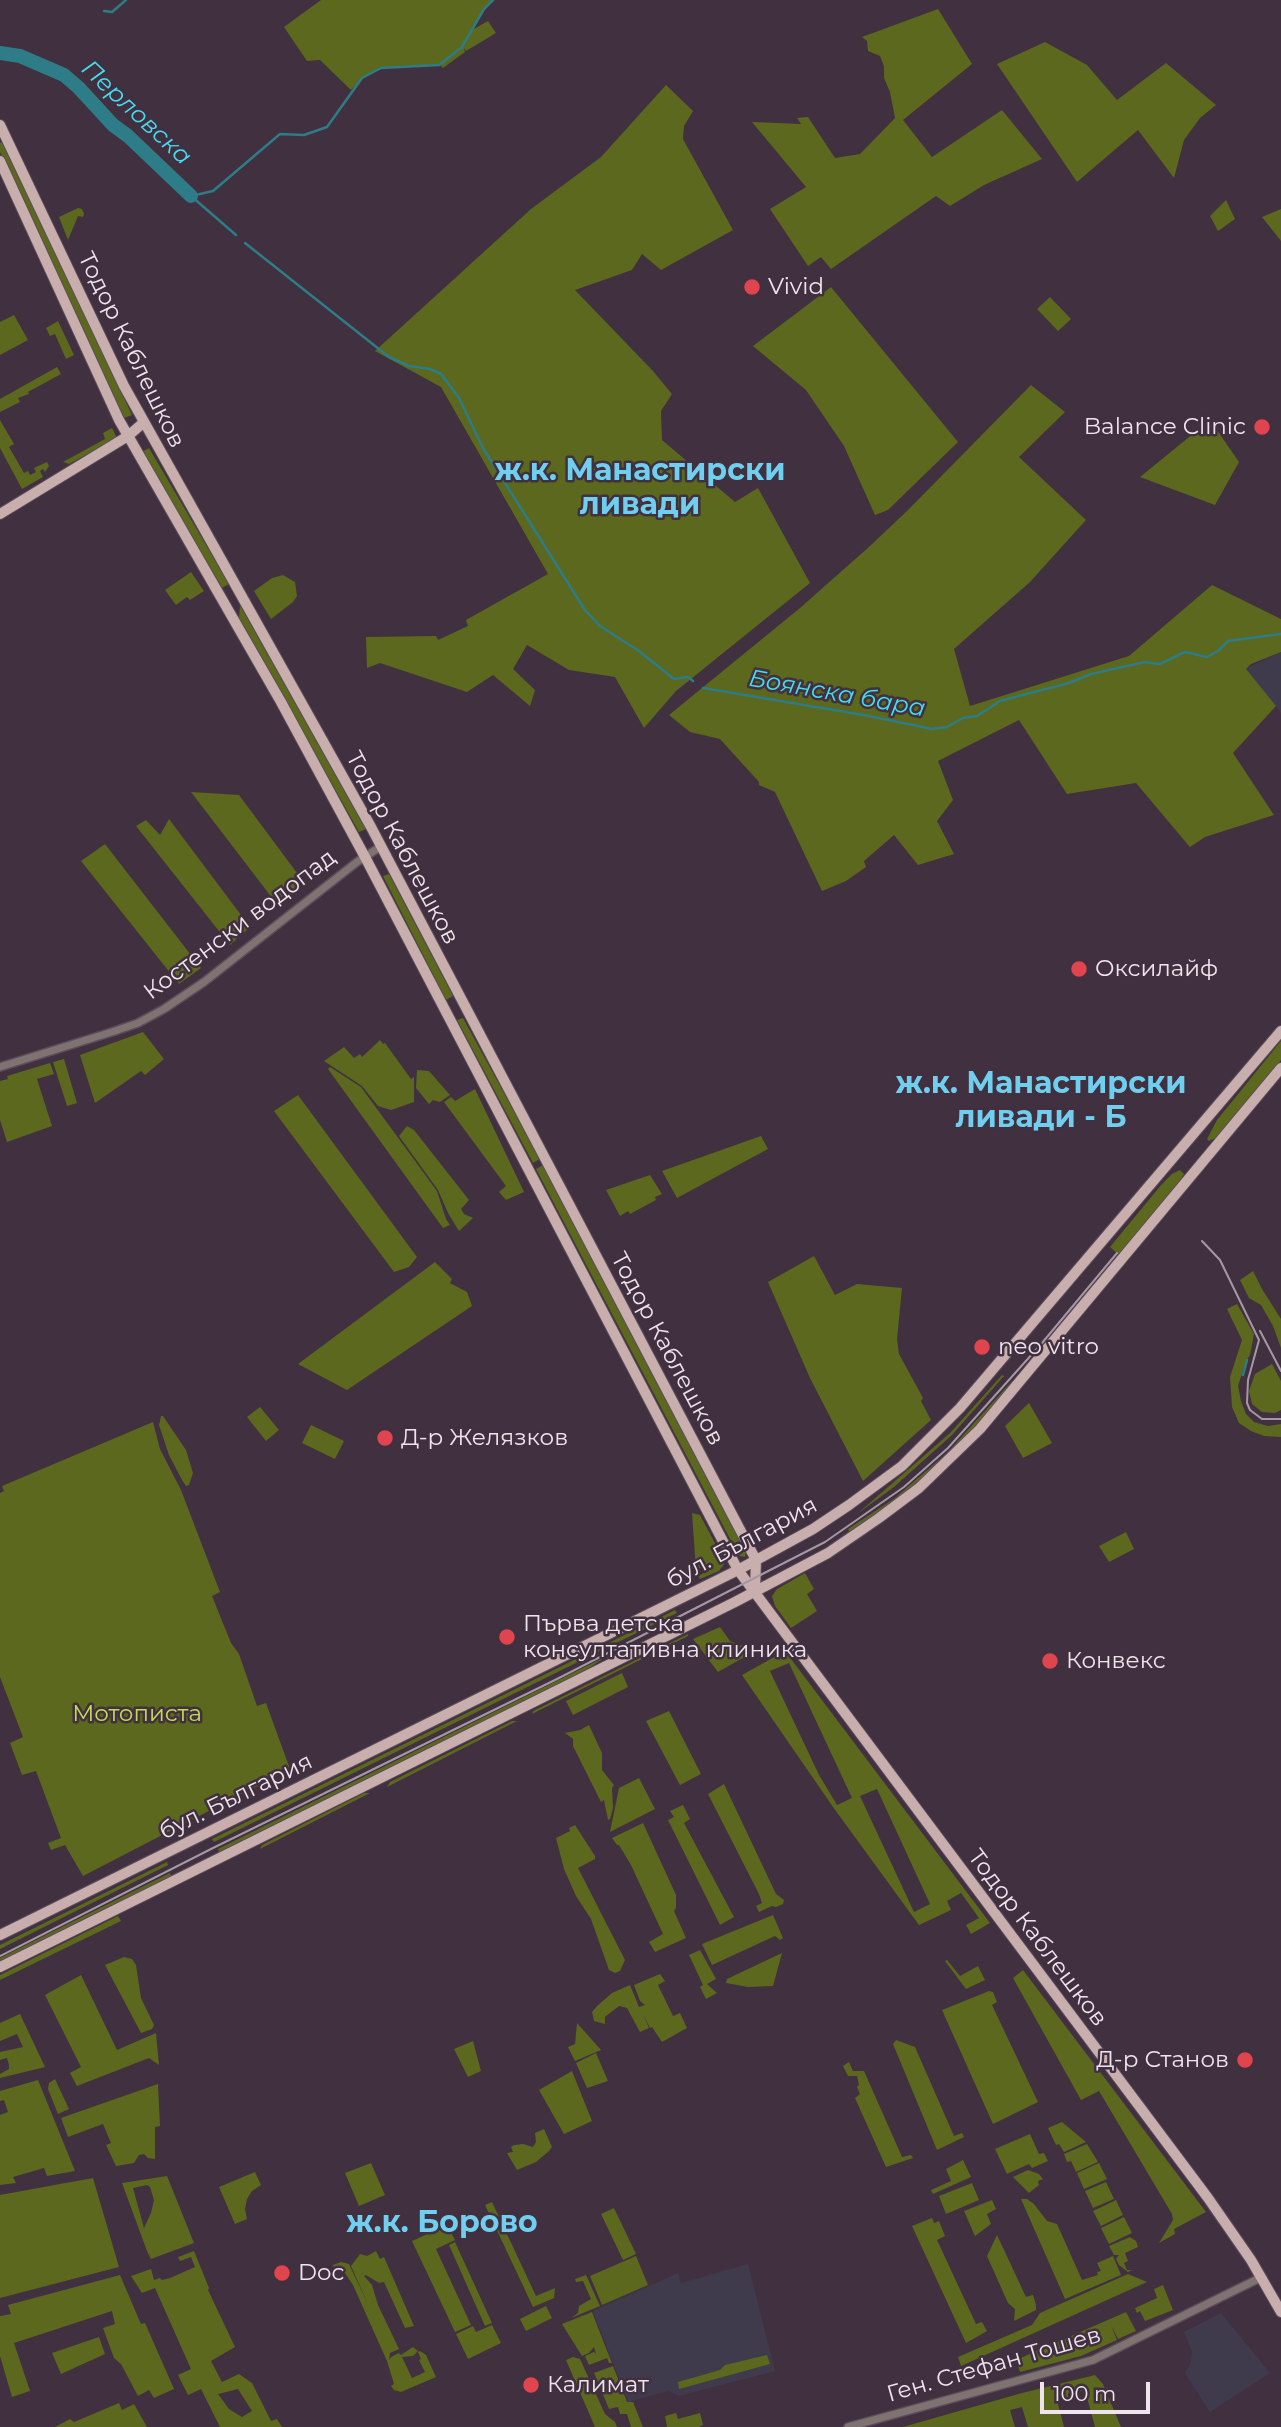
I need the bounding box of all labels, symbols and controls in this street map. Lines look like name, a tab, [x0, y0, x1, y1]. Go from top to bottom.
water label: Перловска	[75, 55, 197, 171]
street label: Тодор Каблешков	[72, 248, 190, 452]
place label: Vivid	[768, 273, 824, 301]
marker: Vivid	[742, 277, 762, 297]
place label: Balance Clinic	[1084, 413, 1246, 441]
marker: Balance Clinic	[1252, 417, 1272, 437]
district label: ж.к. Манастирски ливади	[494, 453, 786, 524]
water label: Боянска бара	[746, 664, 928, 724]
street label: Тодор Каблешков	[340, 747, 464, 949]
street label: Костенски водопад	[139, 844, 341, 1006]
place label: Оксилайф	[1095, 955, 1218, 983]
marker: Оксилайф	[1069, 959, 1089, 979]
district label: ж.к. Манастирски ливади - Б	[895, 1066, 1187, 1136]
street label: Тодор Каблешков	[605, 1248, 729, 1450]
place label: neo vitro	[998, 1333, 1099, 1361]
marker: neo vitro	[972, 1337, 992, 1357]
place label: Д-р Желязков	[401, 1424, 568, 1452]
marker: Д-р Желязков	[375, 1428, 395, 1448]
street label: бул. България	[662, 1492, 822, 1594]
place label: Първа детска консултативна клиника	[523, 1610, 807, 1664]
marker: Първа детска консултативна клиника	[497, 1627, 517, 1647]
place label: Конвекс	[1066, 1647, 1166, 1675]
marker: Конвекс	[1040, 1651, 1060, 1671]
park label: Мотописта	[72, 1700, 202, 1728]
street label: бул. България	[155, 1748, 317, 1846]
street label: Тодор Каблешков	[962, 1844, 1112, 2032]
place label: Д-р Станов	[1096, 2046, 1229, 2074]
marker: Д-р Станов	[1235, 2050, 1255, 2070]
district label: ж.к. Борово	[346, 2205, 538, 2241]
place label: Doc	[298, 2259, 344, 2287]
marker: Doc	[272, 2263, 292, 2283]
street label: Ген. Стефан Тошев	[884, 2321, 1104, 2409]
scale bar	[1043, 2368, 1153, 2412]
place label: Калимат	[547, 2371, 649, 2399]
marker: Калимат	[521, 2375, 541, 2395]
text: 100 m	[1053, 2381, 1116, 2406]

